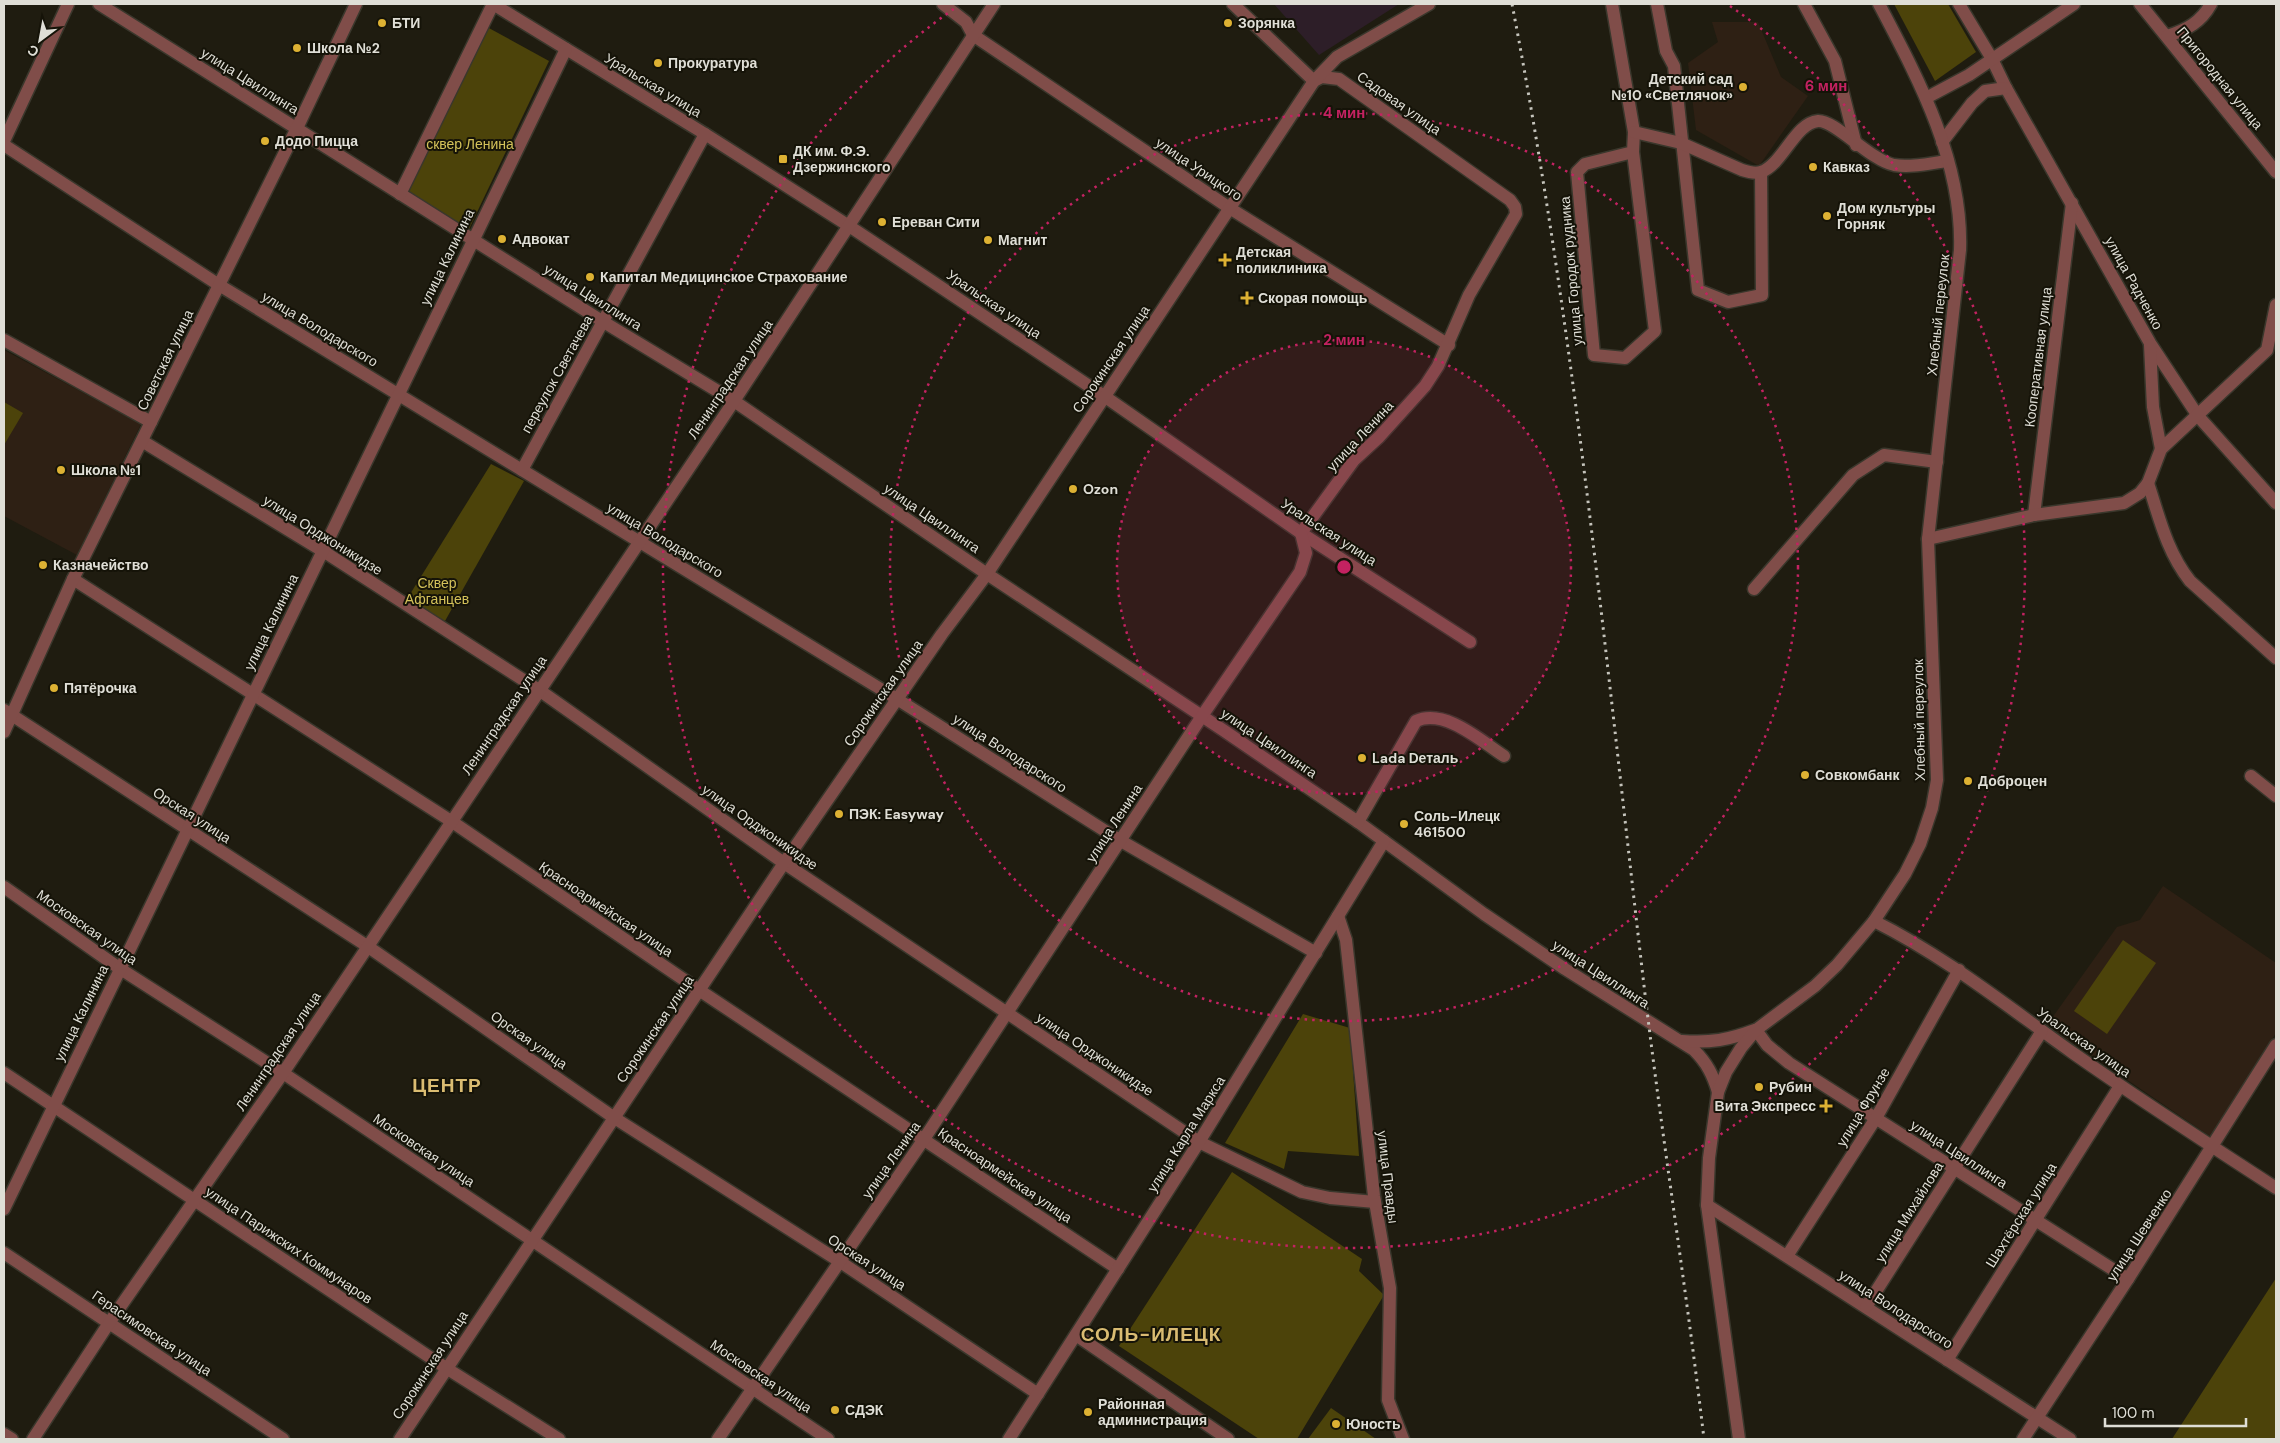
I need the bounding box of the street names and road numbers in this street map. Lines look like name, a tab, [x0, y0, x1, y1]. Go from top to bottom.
street label: Пригородная улица	[2173, 23, 2267, 133]
street label: улица Цвиллинга	[198, 44, 303, 118]
street label: Уральская улица	[601, 49, 705, 121]
street label: Садовая улица	[1353, 67, 1445, 139]
street label: улица Урицкого	[1152, 133, 1246, 205]
street label: улица Городок рудника	[1555, 195, 1586, 346]
street label: улица Калинина	[416, 206, 478, 308]
street label: улица Радченко	[2101, 233, 2167, 333]
street label: Хлебный переулок	[1923, 252, 1953, 377]
street label: улица Цвиллинга	[541, 260, 646, 334]
street label: Уральская улица	[943, 266, 1045, 342]
street label: Кооперативная улица	[2020, 286, 2056, 428]
street label: улица Володарского	[259, 287, 381, 371]
street label: Сорокинская улица	[1068, 301, 1154, 416]
street label: Советская улица	[133, 307, 197, 413]
street label: переулок Светачева	[517, 312, 597, 436]
street label: Ленинградская улица	[683, 316, 777, 442]
street label: улица Ленина	[1323, 397, 1398, 475]
street label: улица Цвиллинга	[880, 479, 984, 557]
street label: улица Орджоникидзе	[260, 491, 386, 579]
street label: Уральская улица	[1278, 494, 1380, 570]
street label: улица Володарского	[604, 498, 726, 582]
street label: улица Калинина	[240, 571, 302, 673]
street label: Сорокинская улица	[839, 636, 927, 750]
street label: Ленинградская улица	[457, 652, 551, 778]
street label: Хлебный переулок	[1909, 658, 1929, 781]
street label: улица Цвиллинга	[1217, 704, 1321, 782]
street label: улица Володарского	[950, 709, 1071, 797]
street label: улица Орджоникидзе	[698, 780, 822, 874]
street label: улица Ленина	[1082, 780, 1146, 866]
street label: Орская улица	[149, 783, 235, 847]
street label: Красноармейская улица	[535, 857, 677, 961]
street label: Московская улица	[33, 886, 141, 969]
street label: улица Цвиллинга	[1549, 936, 1653, 1012]
street label: улица Калинина	[50, 962, 112, 1064]
street label: Сорокинская улица	[612, 971, 698, 1086]
street label: Ленинградская улица	[231, 988, 325, 1114]
street label: Уральская улица	[2034, 1003, 2135, 1081]
street label: Орская улица	[487, 1007, 571, 1073]
street label: улица Орджоникидзе	[1033, 1008, 1157, 1100]
street label: улица Фрунзе	[1832, 1064, 1894, 1150]
street label: улица Карла Маркса	[1143, 1072, 1229, 1195]
street label: Московская улица	[370, 1109, 479, 1191]
street label: улица Цвиллинга	[1907, 1116, 2011, 1192]
street label: улица Ленина	[858, 1118, 924, 1202]
street label: Красноармейская улица	[934, 1123, 1076, 1227]
street label: улица Правды	[1373, 1130, 1403, 1224]
street label: улица Михайлова	[1871, 1158, 1947, 1266]
street label: Шахтёрская улица	[1981, 1159, 2061, 1271]
street label: улица Парижских Коммунаров	[202, 1182, 376, 1308]
street label: улица Шевченко	[2102, 1185, 2176, 1285]
street label: Орская улица	[824, 1230, 910, 1294]
street label: улица Володарского	[1836, 1265, 1957, 1353]
street label: Герасимовская улица	[89, 1286, 215, 1380]
street label: Сорокинская улица	[388, 1307, 472, 1423]
street label: Московская улица	[707, 1335, 816, 1417]

